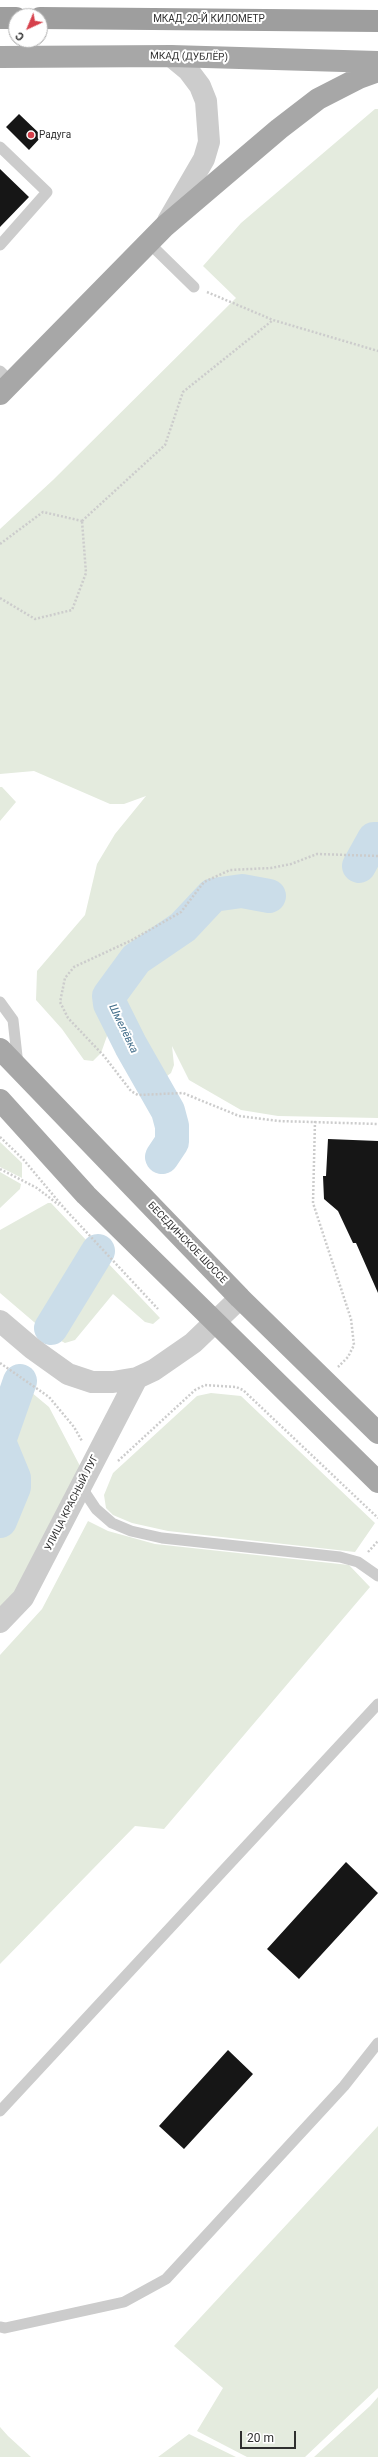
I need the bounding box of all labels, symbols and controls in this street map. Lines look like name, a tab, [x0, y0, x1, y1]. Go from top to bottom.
north arrow	[8, 8, 48, 48]
street label: МКАД, 20-Й КИЛОМЕТР	[153, 13, 265, 25]
text: С	[13, 29, 27, 43]
street label: МКАД (ДУБЛЁР)	[150, 50, 228, 64]
place label: Радуга	[39, 129, 71, 141]
marker: Радуга	[26, 130, 36, 140]
water label: Шмелёвка	[105, 1002, 141, 1056]
street label: БЕСЕДИНСКОЕ ШОССЕ	[145, 1200, 229, 1286]
street label: УЛИЦА КРАСНЫЙ ЛУГ	[43, 1453, 101, 1553]
scale bar	[242, 2423, 298, 2449]
text: 20 m	[247, 2431, 274, 2445]

